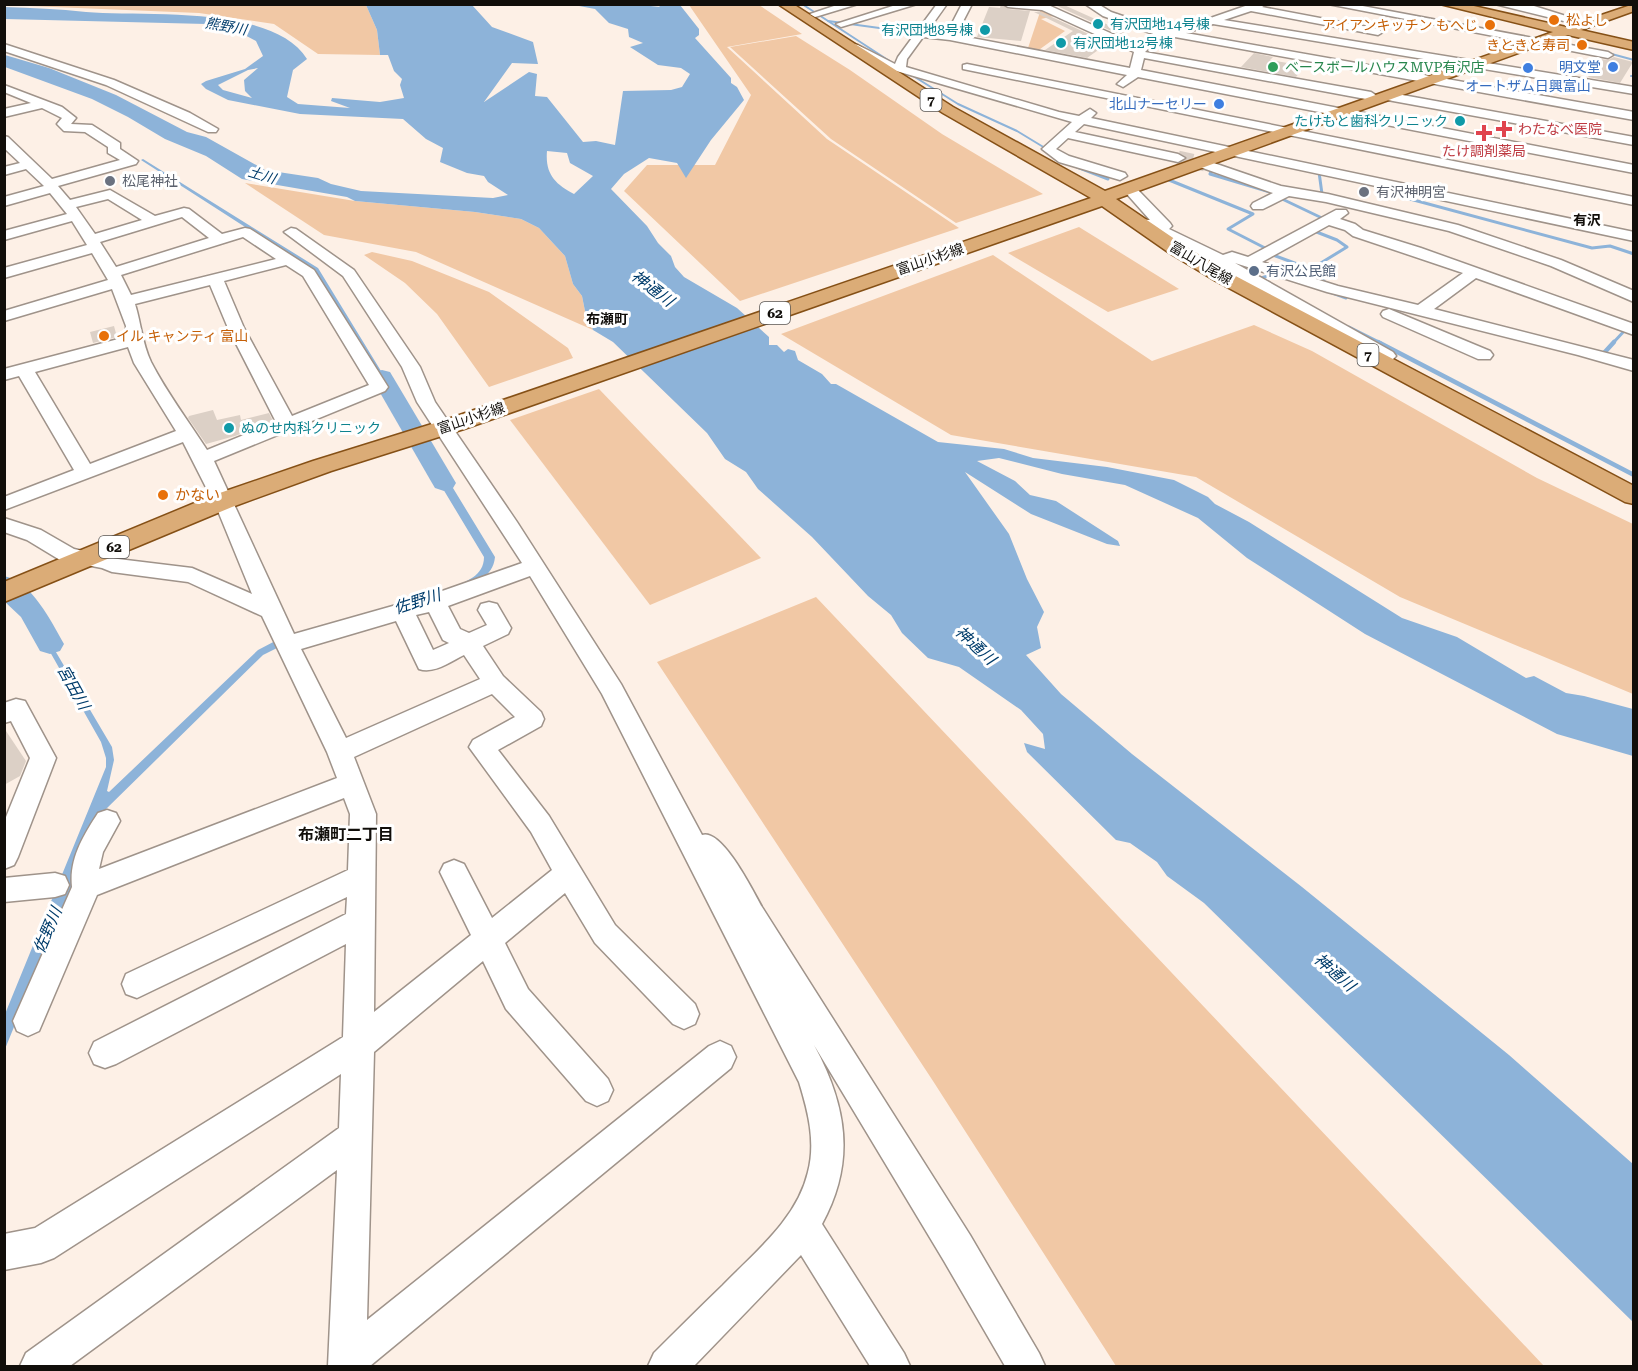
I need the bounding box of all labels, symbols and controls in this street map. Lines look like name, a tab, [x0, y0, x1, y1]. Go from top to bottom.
place label: 松よし	[1566, 12, 1608, 28]
marker: 松よし	[1547, 13, 1561, 27]
water label: 熊野川	[204, 14, 250, 38]
place label: 有沢団地14号棟	[1110, 16, 1210, 32]
marker: 有沢団地14号棟	[1091, 17, 1105, 31]
place label: アイアンキッチン もへじ	[1322, 17, 1478, 33]
marker: アイアンキッチン もへじ	[1483, 18, 1497, 32]
place label: 有沢団地8号棟	[881, 22, 973, 38]
marker: 有沢団地8号棟	[978, 23, 992, 37]
place label: 有沢団地12号棟	[1073, 35, 1173, 51]
marker: 有沢団地12号棟	[1054, 36, 1068, 50]
place label: きときと寿司	[1486, 37, 1570, 53]
marker: きときと寿司	[1575, 38, 1589, 52]
place label: ベースボールハウスMVP有沢店	[1285, 59, 1484, 75]
place label: 明文堂	[1559, 59, 1601, 75]
marker: ベースボールハウスMVP有沢店	[1266, 60, 1280, 74]
marker: 明文堂	[1606, 60, 1620, 74]
marker: オートザム日興富山	[1521, 61, 1535, 75]
place label: オートザム日興富山	[1465, 78, 1591, 94]
road number: 7	[920, 89, 942, 111]
place label: 北山ナーセリー	[1109, 96, 1207, 112]
marker: 北山ナーセリー	[1212, 97, 1226, 111]
place label: たけもと歯科クリニック	[1294, 113, 1448, 129]
marker: たけもと歯科クリニック	[1453, 114, 1467, 128]
marker: わたなべ医院	[1495, 120, 1513, 138]
place label: わたなべ医院	[1518, 121, 1602, 137]
marker: たけ調剤薬局	[1477, 126, 1491, 140]
place label: たけ調剤薬局	[1442, 143, 1526, 159]
water label: 土川	[246, 163, 280, 187]
place label: 松尾神社	[122, 173, 178, 189]
marker: 松尾神社	[103, 174, 117, 188]
place label: 有沢神明宮	[1376, 184, 1446, 200]
marker: 有沢神明宮	[1357, 185, 1371, 199]
district label: 有沢	[1573, 212, 1601, 228]
street label: 富山八尾線	[1167, 238, 1235, 288]
street label: 富山小杉線	[894, 240, 966, 278]
place label: 有沢公民館	[1266, 263, 1336, 279]
marker: 有沢公民館	[1247, 264, 1261, 278]
water label: 神通川	[628, 266, 679, 312]
road number: 62	[760, 302, 790, 324]
district label: 布瀬町	[586, 311, 628, 327]
place label: イル キャンティ 富山	[116, 328, 248, 344]
marker: イル キャンティ 富山	[97, 329, 111, 343]
road number: 7	[1358, 344, 1378, 366]
street label: 富山小杉線	[435, 399, 507, 437]
place label: ぬのせ内科クリニック	[241, 420, 381, 436]
marker: ぬのせ内科クリニック	[222, 421, 236, 435]
place label: かない	[175, 486, 220, 504]
marker: かない	[156, 488, 170, 502]
road number: 62	[99, 536, 129, 558]
water label: 佐野川	[391, 584, 445, 618]
water label: 神通川	[952, 622, 1001, 670]
water label: 宮田川	[54, 662, 94, 715]
district label: 布瀬町二丁目	[298, 825, 394, 844]
water label: 佐野川	[29, 903, 66, 956]
water label: 神通川	[1310, 949, 1361, 997]

